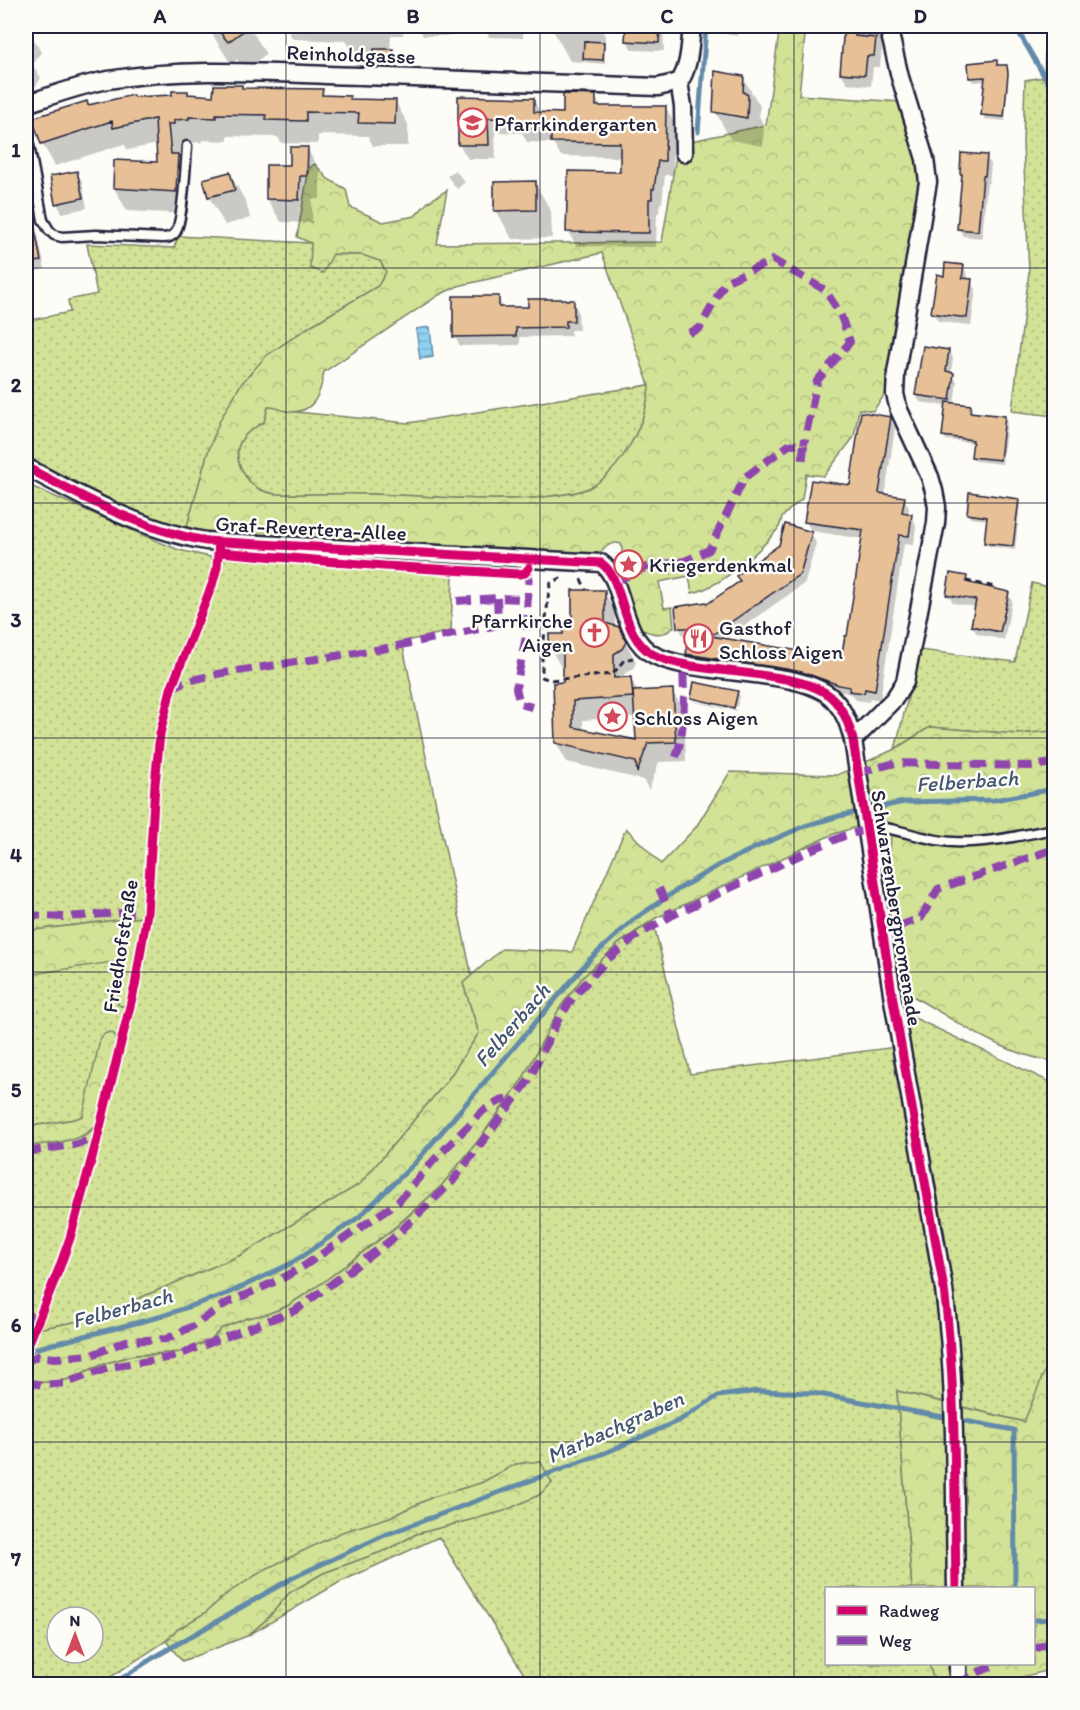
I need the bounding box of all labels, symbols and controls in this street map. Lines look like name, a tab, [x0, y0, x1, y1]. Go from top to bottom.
text: A	[153, 4, 167, 28]
text: B	[407, 4, 420, 28]
text: C	[661, 4, 674, 28]
text: D	[913, 4, 927, 28]
street label: Reinholdgasse	[286, 39, 416, 69]
school or university icon: Pfarrkindergarten	[457, 107, 489, 139]
place label: Pfarrkindergarten	[494, 111, 657, 136]
text: 1	[11, 138, 21, 162]
text: 2	[11, 373, 22, 397]
street label: Graf-Revertera-Allee	[215, 511, 407, 545]
place icon: Kriegerdenkmal	[612, 548, 644, 580]
place label: Kriegerdenkmal	[649, 552, 793, 577]
text: 3	[11, 608, 22, 632]
place label: Pfarrkirche Aigen	[471, 608, 573, 657]
place label: Gasthof Schloss Aigen	[719, 615, 843, 664]
church icon: Pfarrkirche Aigen	[578, 616, 610, 648]
restaurant icon: Gasthof Schloss Aigen	[682, 623, 714, 655]
place icon: Schloss Aigen	[597, 701, 629, 733]
place label: Schloss Aigen	[634, 705, 758, 730]
water label: Felberbach	[915, 764, 1019, 798]
street label: Schwarzenbergpromenade	[866, 788, 928, 1028]
text: 4	[10, 843, 22, 867]
street label: Friedhofstraße	[97, 878, 143, 1014]
water label: Felberbach	[468, 977, 556, 1073]
text: 5	[11, 1078, 22, 1102]
water label: Felberbach	[69, 1282, 175, 1334]
text: 6	[11, 1313, 22, 1337]
water label: Marbachgraben	[542, 1385, 688, 1469]
text: 7	[10, 1547, 21, 1571]
legend	[825, 1587, 1035, 1665]
text: Radweg	[879, 1600, 940, 1622]
north arrow	[45, 1605, 105, 1665]
text: N	[70, 1611, 80, 1630]
text: Weg	[879, 1630, 912, 1652]

